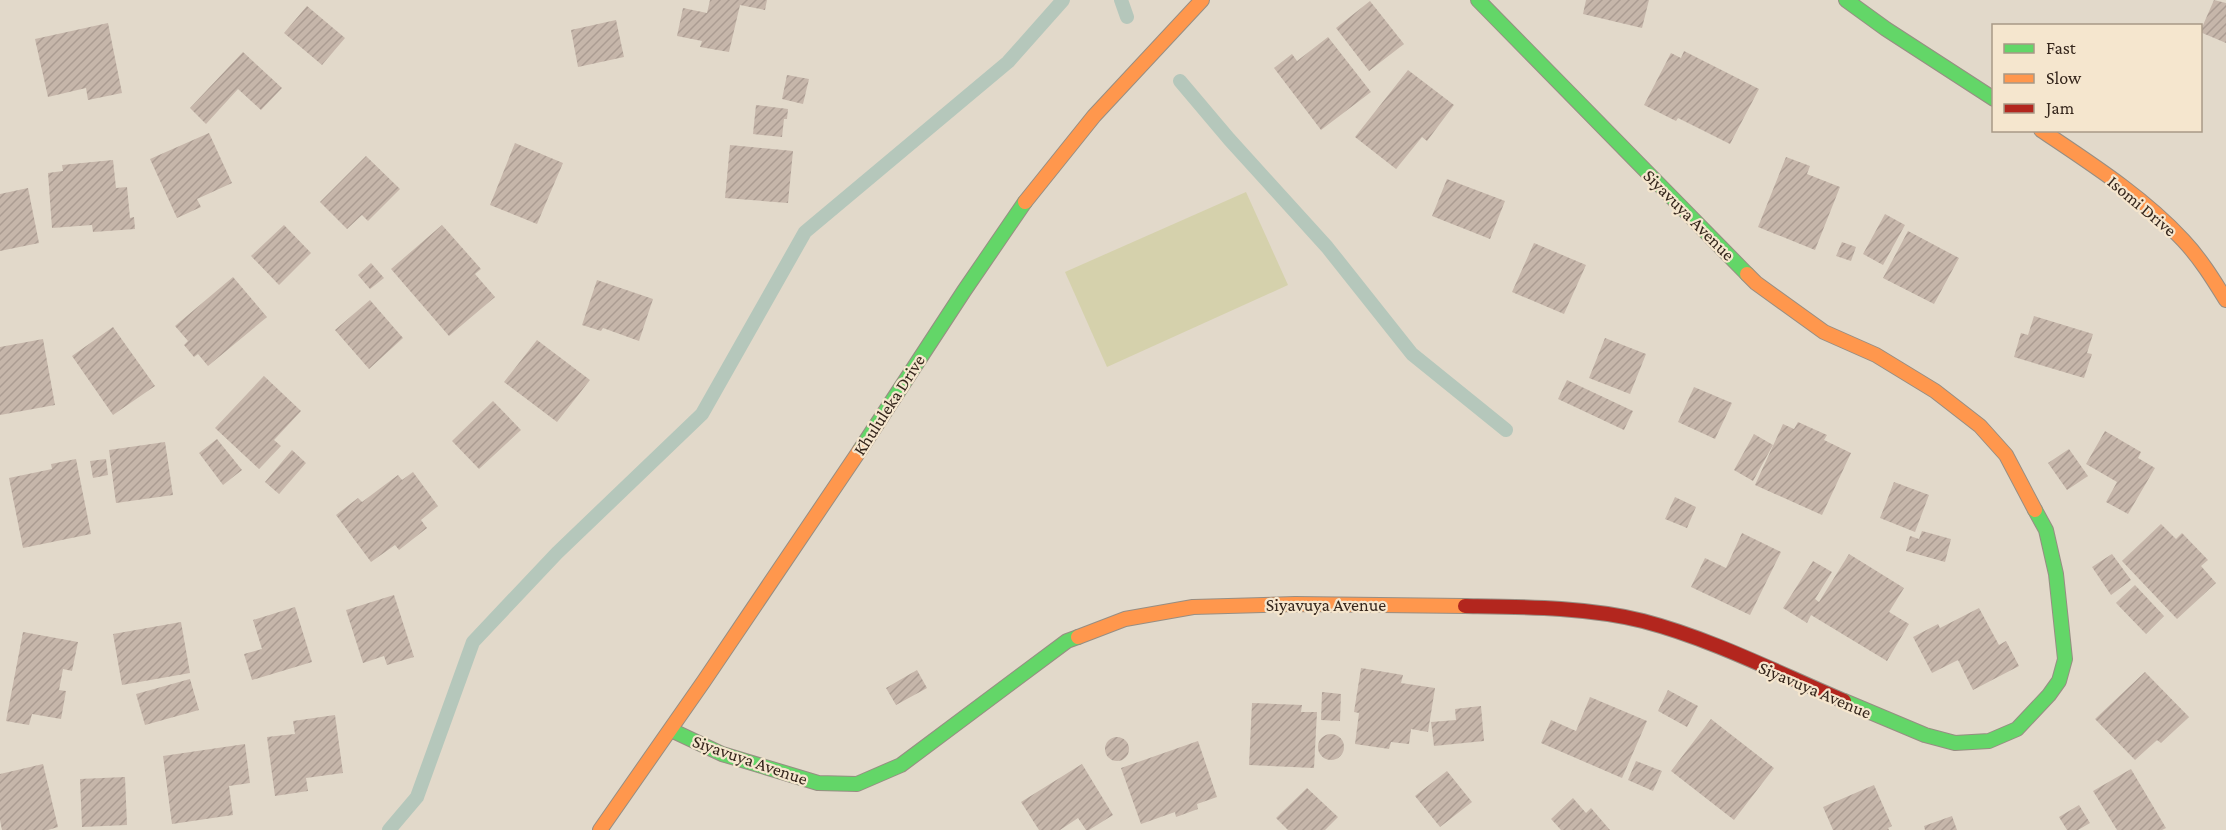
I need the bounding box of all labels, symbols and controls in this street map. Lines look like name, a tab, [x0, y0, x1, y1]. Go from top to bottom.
legend	[1992, 24, 2202, 132]
text: Fast	[2046, 38, 2077, 58]
text: Slow	[2046, 68, 2082, 88]
text: Jam	[2044, 98, 2075, 118]
street label: Siyavuya Avenue	[1639, 165, 1739, 265]
street label: Isomi Drive	[2104, 172, 2180, 240]
street label: Khululeka Drive	[849, 351, 929, 459]
street label: Siyavuya Avenue	[1266, 595, 1386, 615]
street label: Siyavuya Avenue	[1756, 657, 1874, 723]
street label: Siyavuya Avenue	[690, 731, 810, 789]

